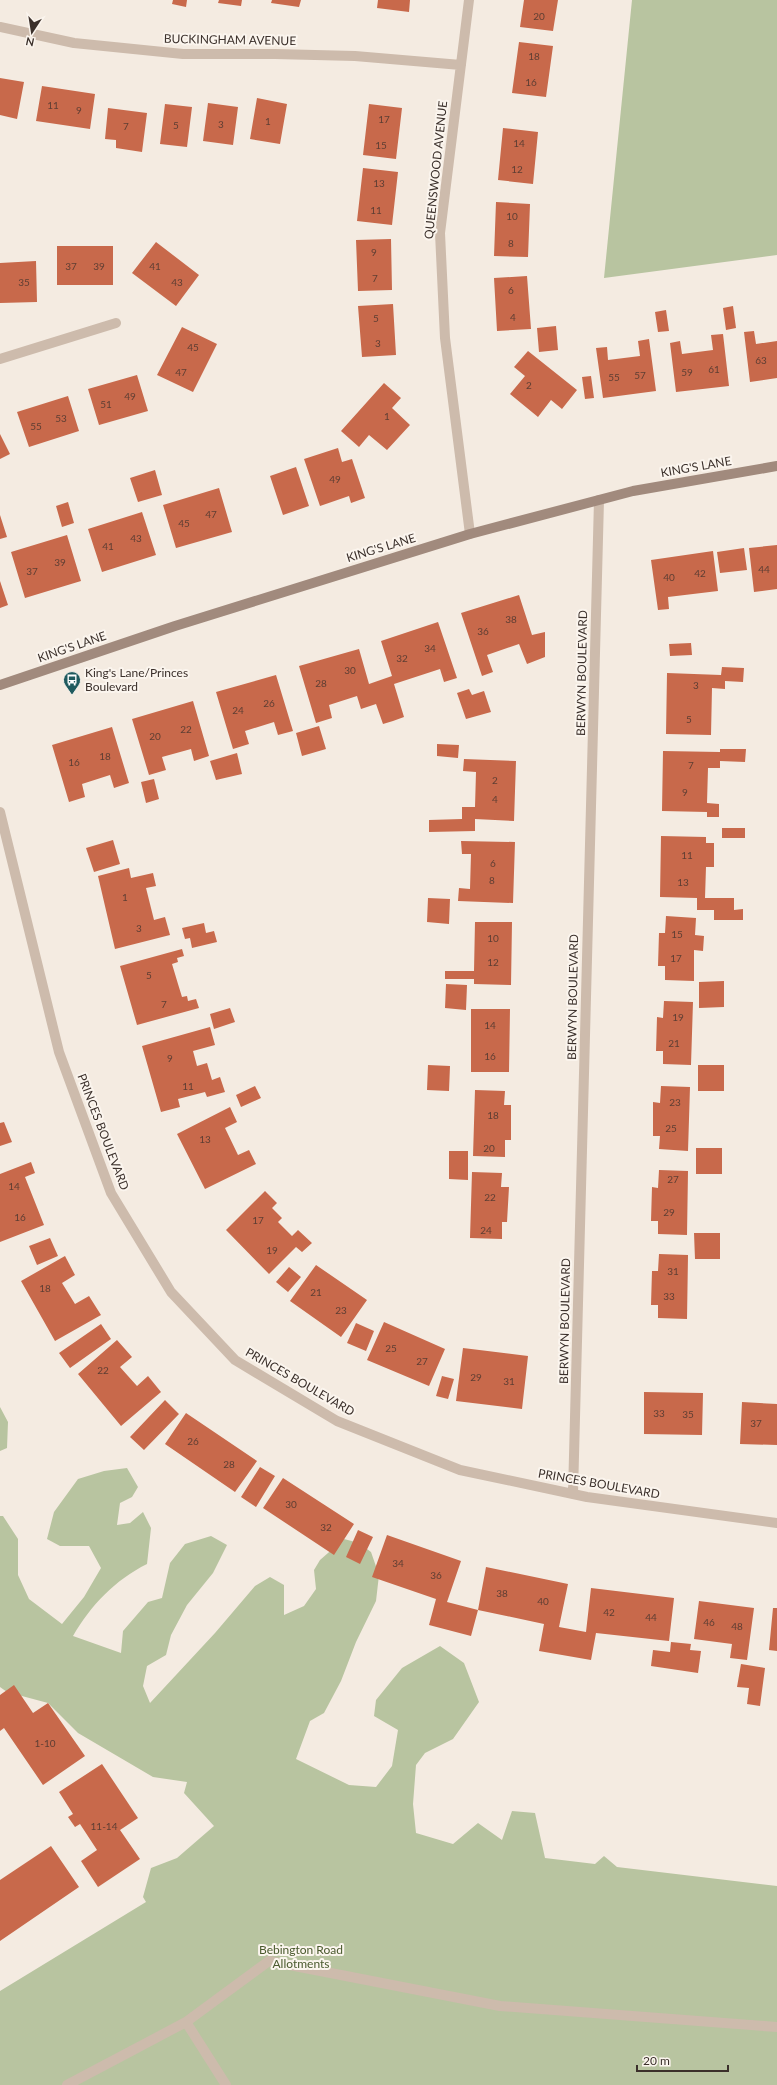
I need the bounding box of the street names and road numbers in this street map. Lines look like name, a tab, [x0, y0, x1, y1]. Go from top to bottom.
street label: BUCKINGHAM AVENUE	[164, 31, 296, 48]
street label: QUEENSWOOD AVENUE	[421, 100, 450, 240]
street label: KING'S LANE	[659, 453, 733, 480]
street label: KING'S LANE	[344, 530, 417, 565]
street label: BERWYN BOULEVARD	[573, 610, 590, 736]
street label: KING'S LANE	[36, 628, 108, 665]
street label: BERWYN BOULEVARD	[564, 934, 581, 1060]
street label: PRINCES BOULEVARD	[74, 1072, 133, 1192]
street label: BERWYN BOULEVARD	[556, 1258, 573, 1384]
street label: PRINCES BOULEVARD	[243, 1344, 357, 1419]
street label: PRINCES BOULEVARD	[537, 1465, 661, 1502]

